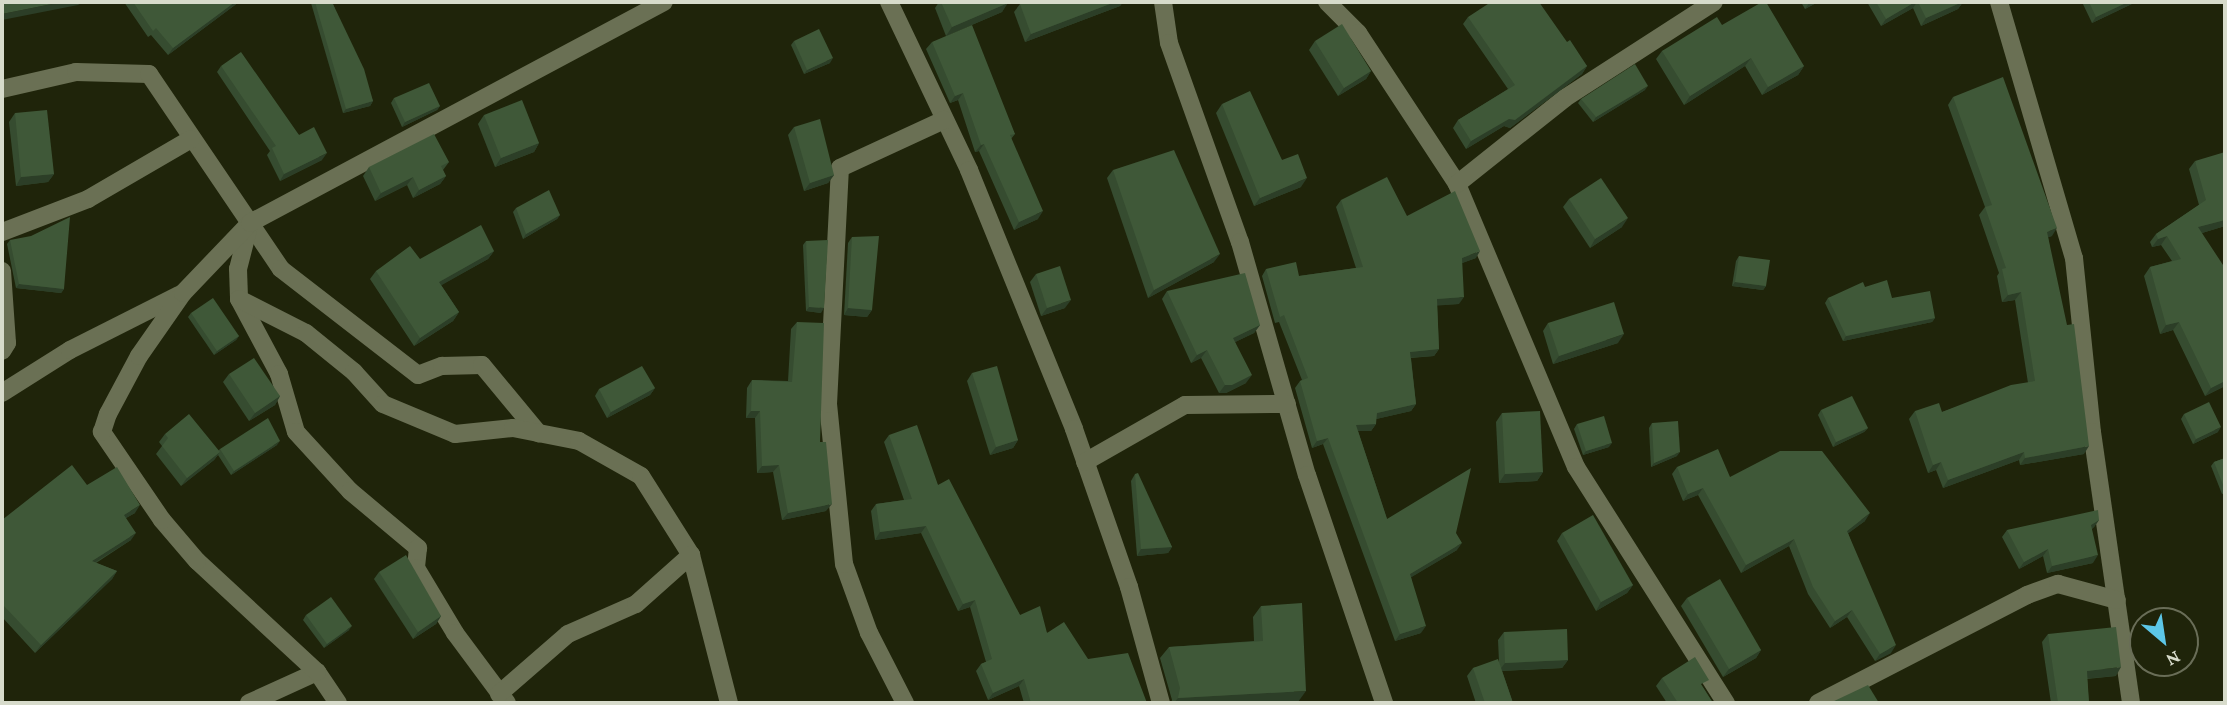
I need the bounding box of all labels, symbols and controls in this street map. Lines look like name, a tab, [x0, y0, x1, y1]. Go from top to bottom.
north arrow	[2129, 607, 2199, 677]
text: N	[2163, 647, 2184, 671]

